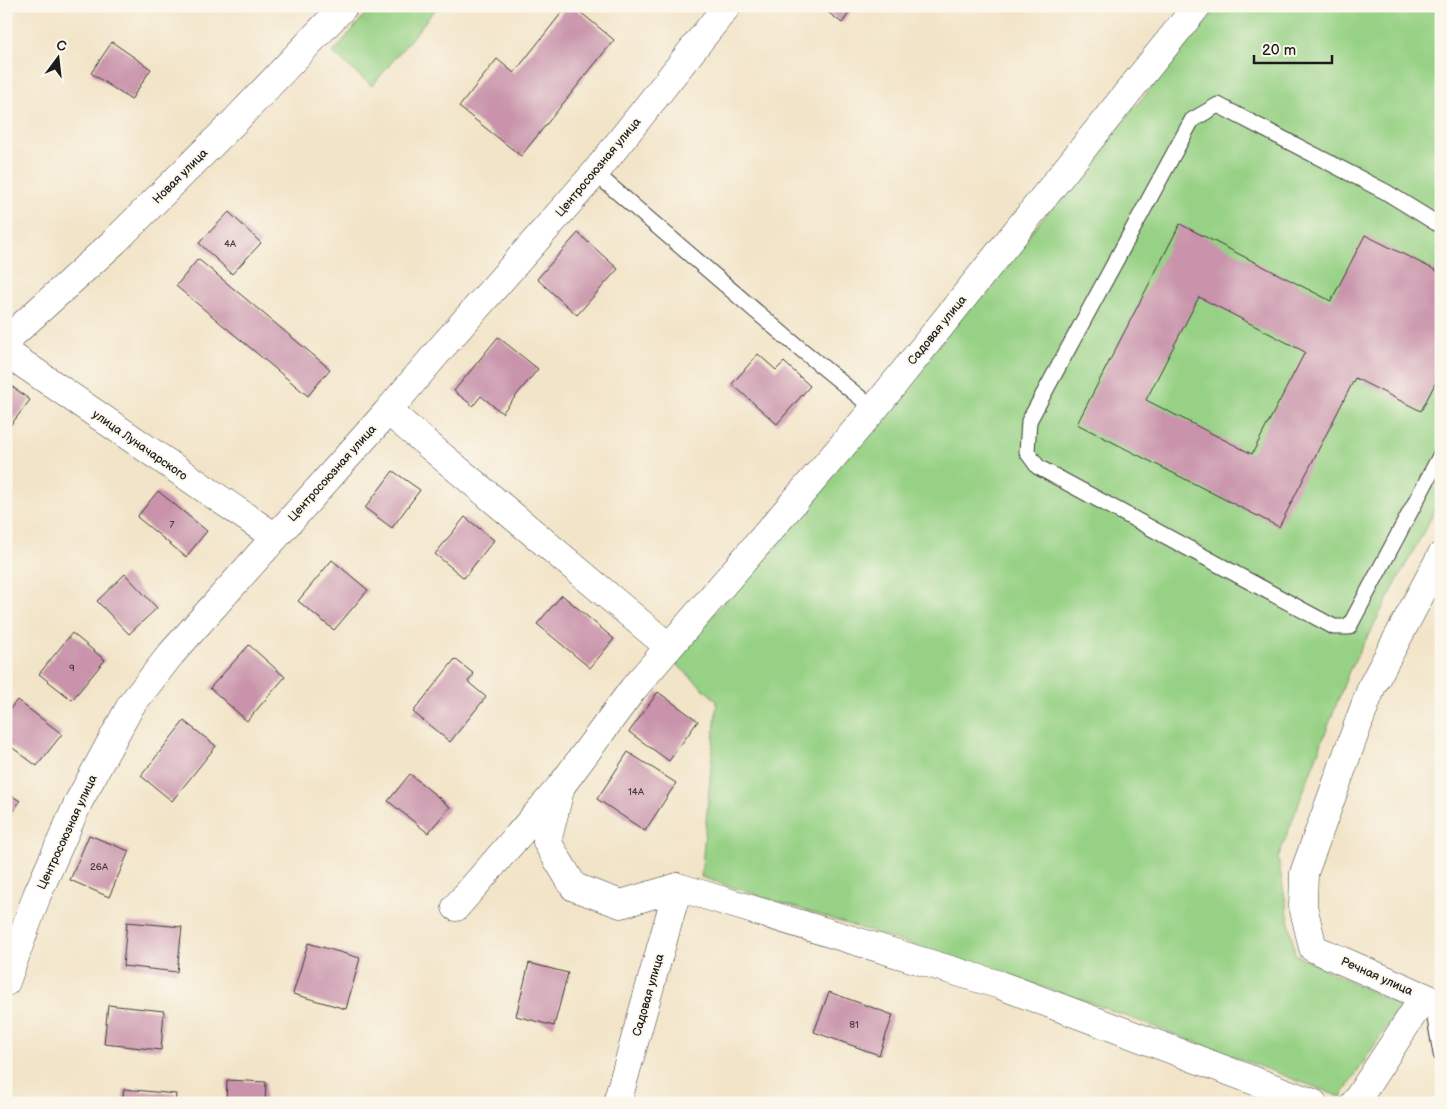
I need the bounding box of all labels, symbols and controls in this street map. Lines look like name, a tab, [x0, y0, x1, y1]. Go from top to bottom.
north arrow	[32, 32, 82, 82]
scale bar	[1254, 32, 1332, 64]
text: С	[54, 36, 68, 55]
text: 20 m	[1262, 41, 1296, 60]
street label: Центросоюзная улица	[552, 115, 644, 220]
street label: Новая улица	[150, 146, 211, 207]
house number: 4А	[224, 238, 237, 250]
street label: Садовая улица	[905, 292, 970, 368]
street label: улица Луначарского	[89, 407, 190, 484]
street label: Центросоюзная улица	[285, 422, 380, 525]
house number: 7	[170, 519, 175, 531]
house number: 9	[69, 662, 75, 674]
street label: Центросоюзная улица	[34, 772, 101, 892]
house number: 14А	[628, 786, 645, 798]
house number: 26А	[90, 861, 109, 873]
street label: Садовая улица	[630, 952, 667, 1038]
street label: Речная улица	[1338, 954, 1415, 999]
house number: 81	[849, 1019, 859, 1031]

